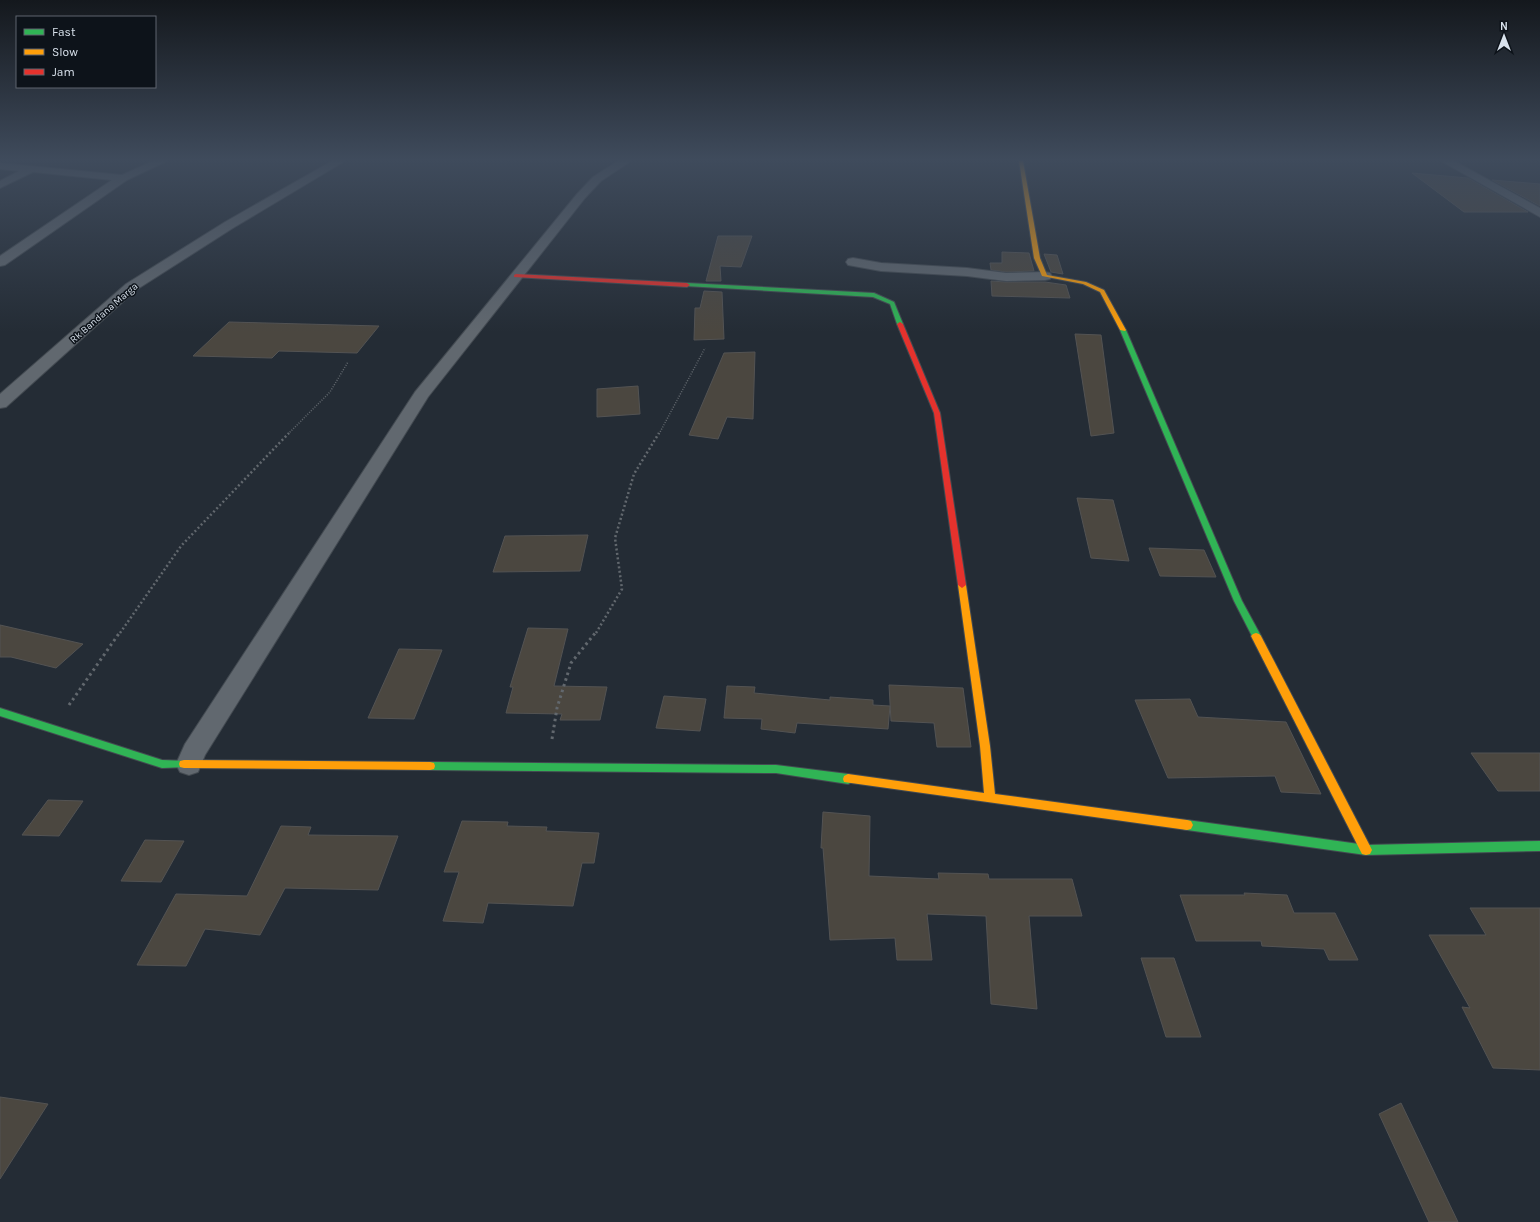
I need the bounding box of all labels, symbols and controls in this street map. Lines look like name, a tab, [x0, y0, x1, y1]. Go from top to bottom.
legend	[16, 16, 156, 88]
north arrow	[1484, 16, 1524, 56]
text: N	[1500, 20, 1508, 33]
text: Fast	[52, 25, 76, 39]
text: Slow	[52, 45, 78, 59]
text: Jam	[52, 65, 75, 79]
street label: Rk Bandana Marga	[68, 280, 140, 346]

